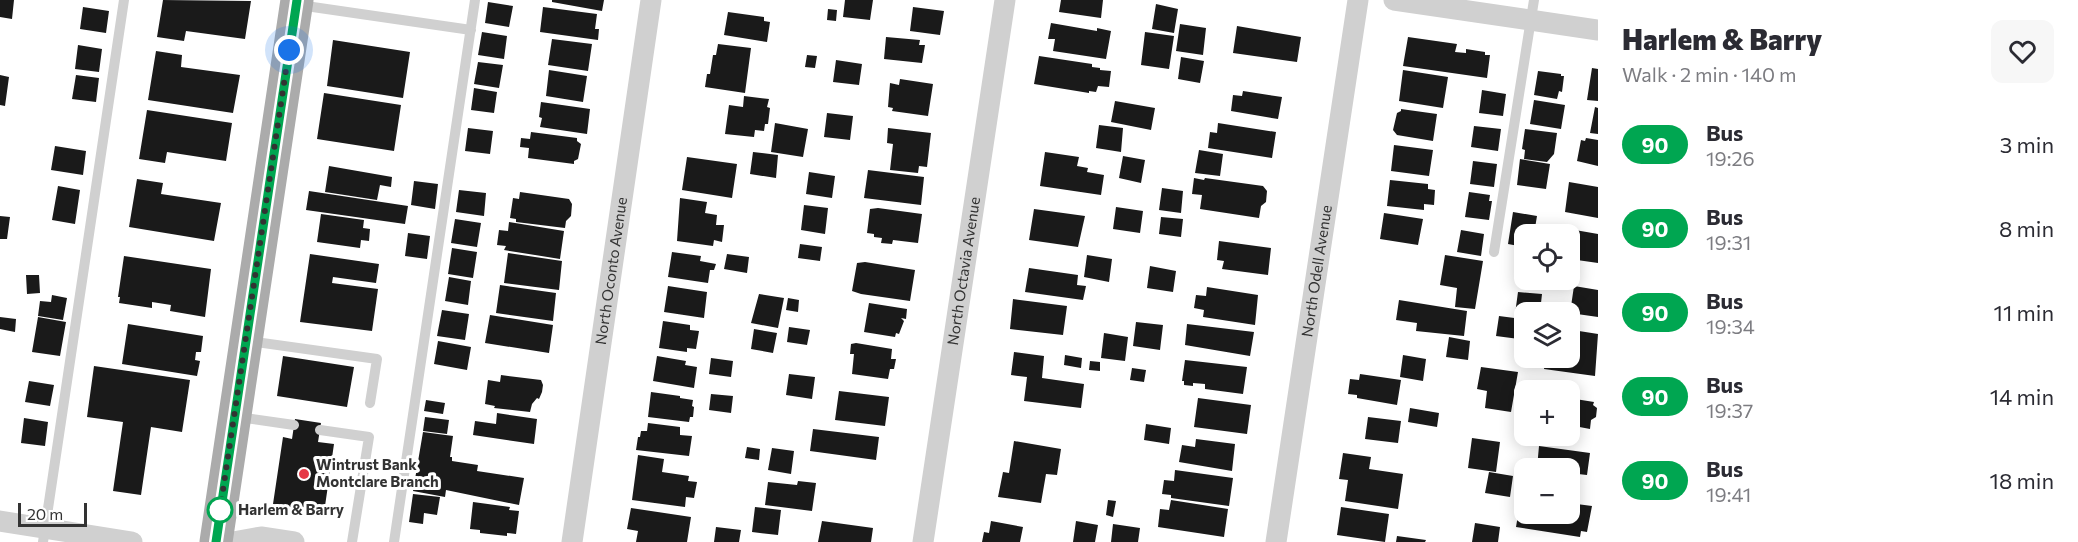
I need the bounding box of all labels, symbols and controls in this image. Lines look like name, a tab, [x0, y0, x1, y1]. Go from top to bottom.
button: heart	[1991, 20, 2054, 83]
text: Harlem & Barry	[1622, 22, 1822, 56]
your location	[274, 35, 304, 65]
text: Walk · 2 min · 140 m	[1622, 62, 1796, 86]
text: Bus	[1706, 119, 1743, 146]
text: 3 min	[2000, 131, 2054, 158]
text: 90	[1642, 132, 1668, 157]
text: 19:26	[1706, 146, 1755, 170]
street label: North Octavia Avenue	[943, 195, 983, 346]
street label: North Oconto Avenue	[591, 196, 630, 346]
text: Bus	[1706, 203, 1743, 230]
street label: North Odell Avenue	[1297, 204, 1335, 338]
text: 8 min	[1999, 215, 2054, 242]
text: 90	[1642, 216, 1668, 241]
map controls	[1514, 224, 1580, 524]
button: locate	[1514, 224, 1580, 290]
text: 19:31	[1706, 230, 1751, 254]
text: Bus	[1706, 287, 1743, 314]
text: 11 min	[1994, 299, 2054, 326]
text: 90	[1642, 300, 1668, 325]
button: layers	[1514, 302, 1580, 368]
text: 19:34	[1706, 314, 1755, 338]
text: Bus	[1706, 371, 1743, 398]
button: +	[1514, 380, 1580, 446]
text: 14 min	[1990, 383, 2054, 410]
text: 90	[1642, 384, 1668, 409]
text: 19:37	[1706, 398, 1753, 422]
place label: Wintrust Bank Montclare Branch	[316, 455, 439, 490]
text: Bus	[1706, 455, 1743, 482]
button: −	[1514, 458, 1580, 524]
marker: Wintrust Bank Montclare Branch	[297, 467, 311, 481]
text: 18 min	[1990, 467, 2054, 494]
text: 90	[1642, 468, 1668, 493]
text: 19:41	[1706, 482, 1751, 506]
marker: Harlem & Barry	[207, 497, 233, 523]
scale bar	[18, 500, 87, 528]
place label: Harlem & Barry	[238, 500, 345, 518]
text: 20 m	[27, 504, 63, 523]

